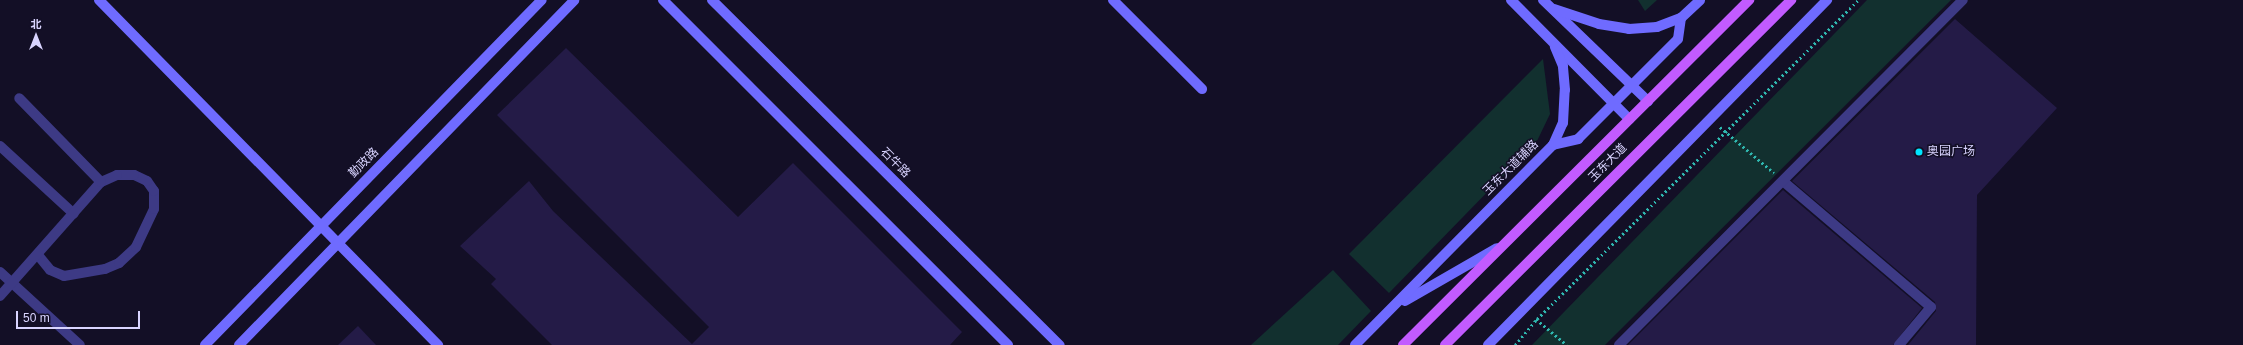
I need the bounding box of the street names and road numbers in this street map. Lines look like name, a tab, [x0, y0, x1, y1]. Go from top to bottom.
street label: 玉东大道辅路	[1480, 137, 1542, 199]
street label: 玉东大道	[1586, 141, 1630, 185]
street label: 勤政路	[346, 145, 382, 181]
street label: 石牛路	[877, 145, 913, 181]

